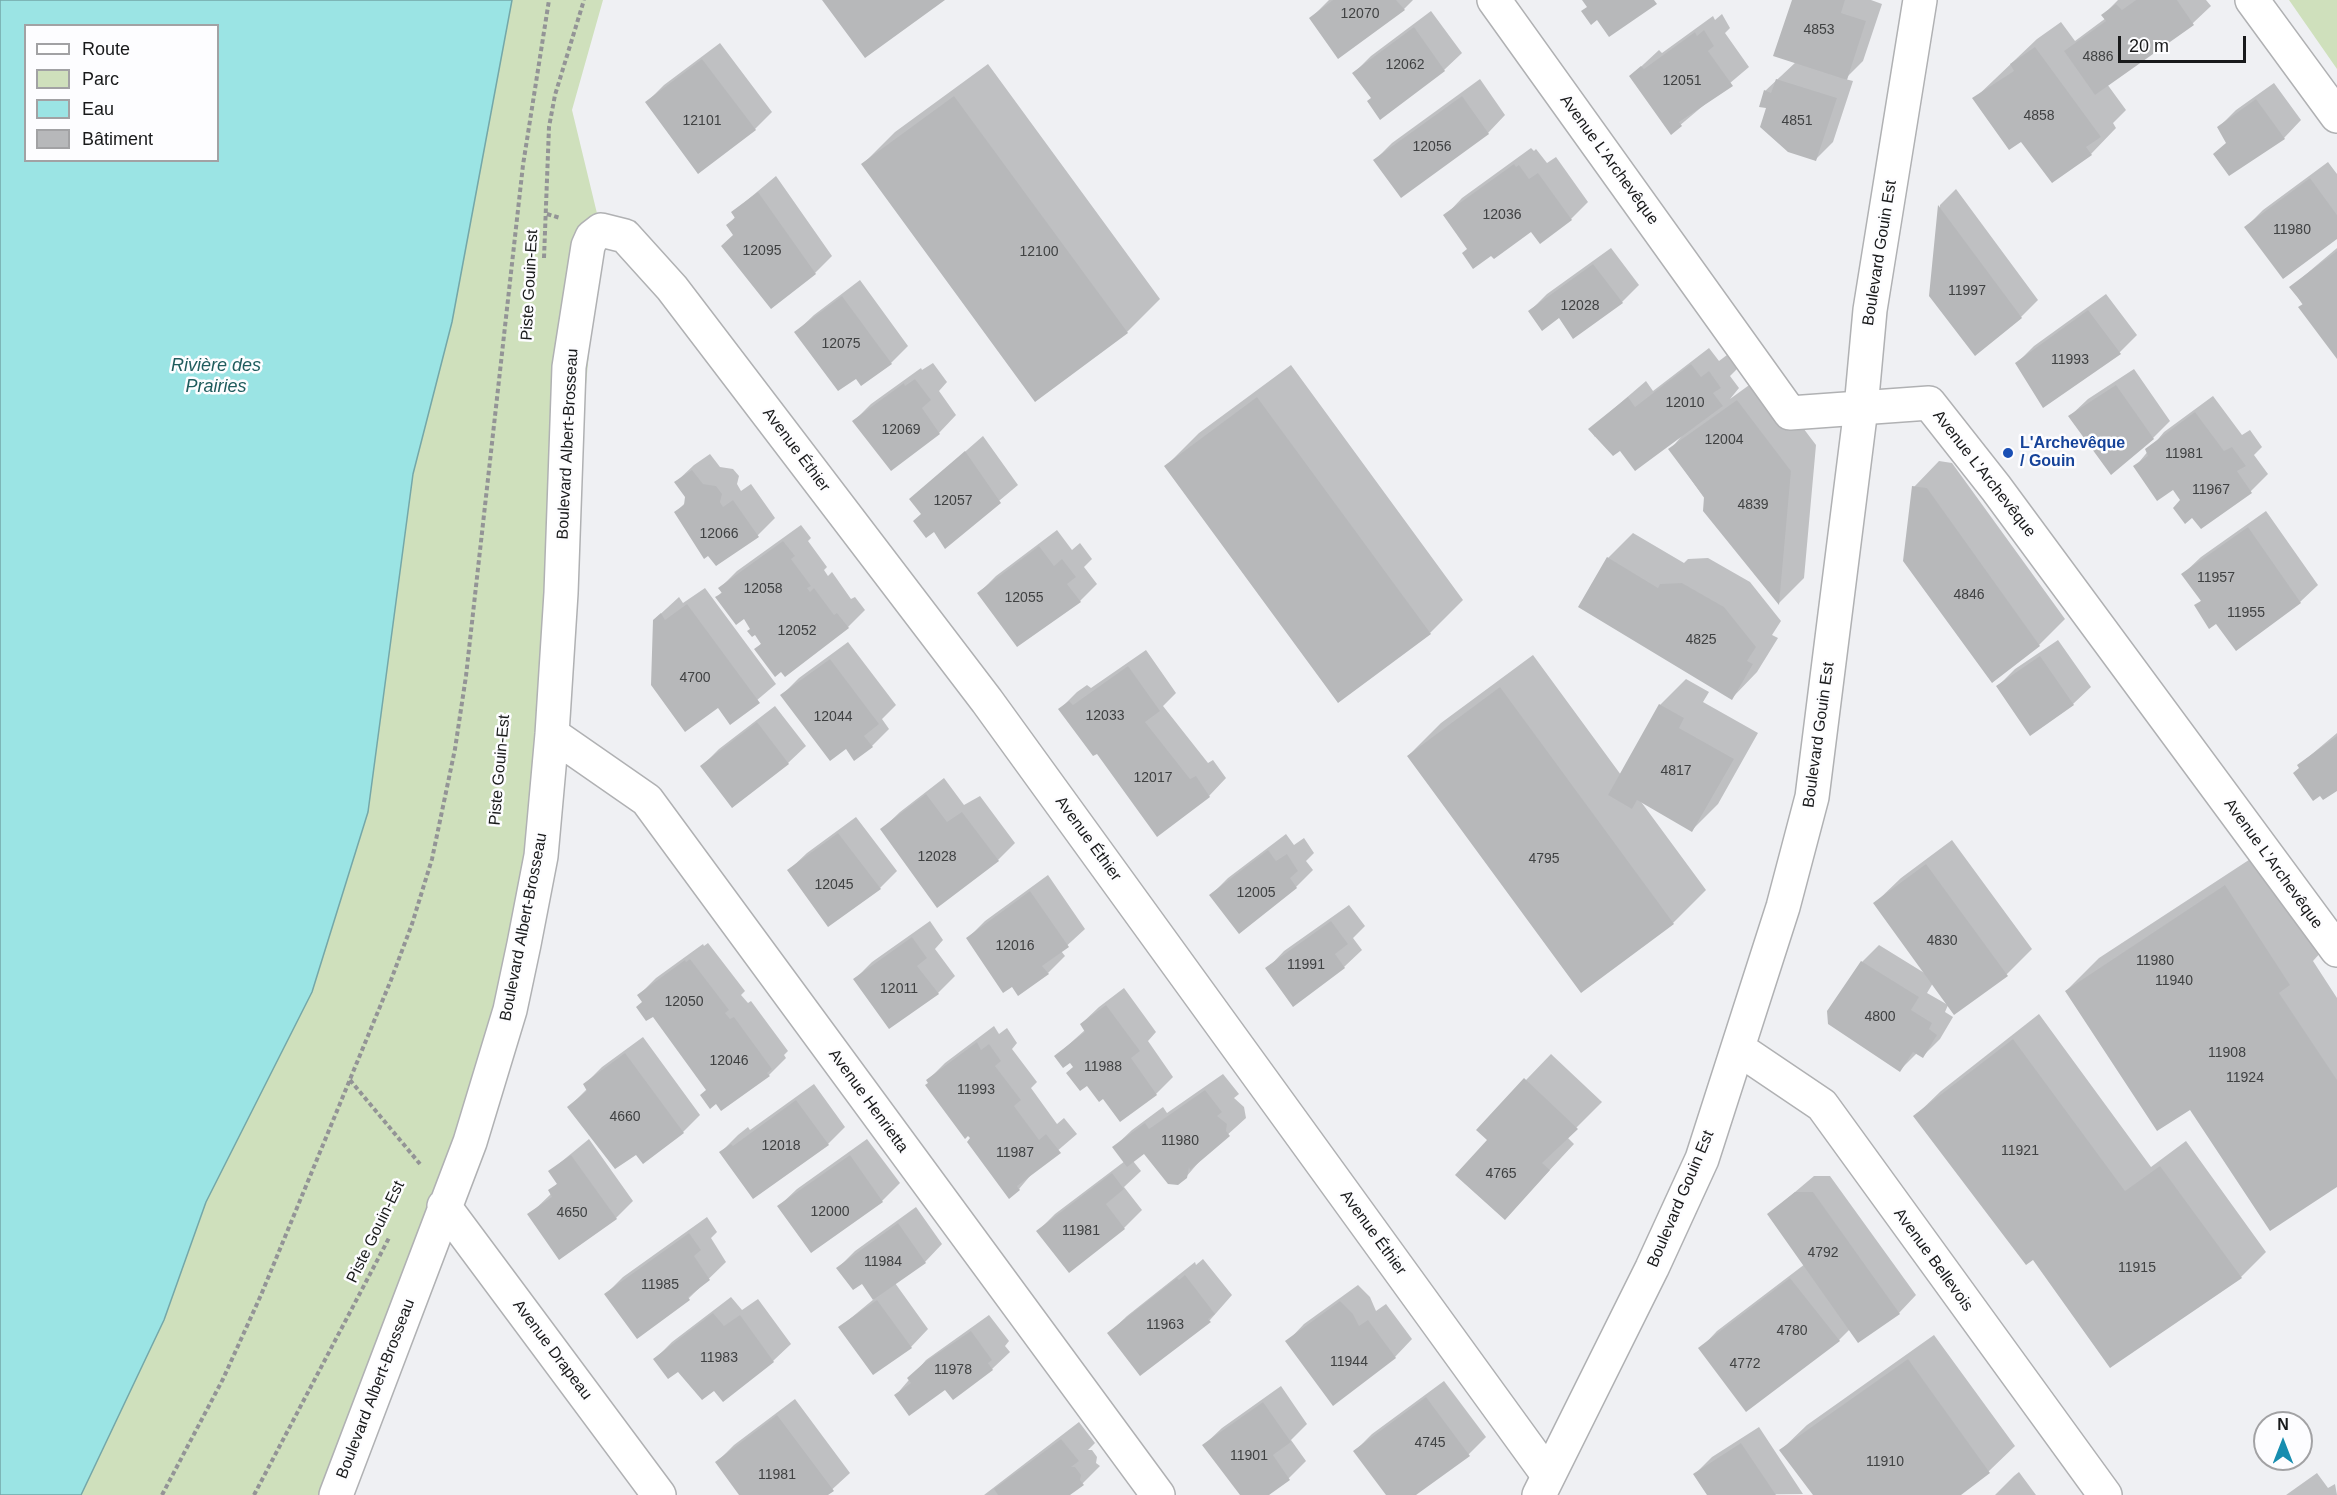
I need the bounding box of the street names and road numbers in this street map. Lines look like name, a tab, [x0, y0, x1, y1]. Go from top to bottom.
street label: Avenue L'Archevêque	[1555, 91, 1663, 229]
street label: Boulevard Gouin Est	[1859, 179, 1901, 327]
street label: Piste Gouin-Est	[518, 229, 542, 341]
street label: Boulevard Albert-Brosseau	[553, 348, 583, 540]
street label: Avenue Éthier	[758, 404, 834, 496]
street label: Avenue L'Archevêque	[1928, 407, 2040, 541]
street label: Boulevard Gouin Est	[1799, 661, 1839, 809]
street label: Piste Gouin-Est	[486, 714, 514, 826]
street label: Avenue Éthier	[1051, 793, 1125, 885]
street label: Avenue L'Archevêque	[2219, 795, 2327, 933]
street label: Boulevard Albert-Brosseau	[496, 831, 552, 1023]
street label: Avenue Henrietta	[824, 1045, 912, 1157]
street label: Boulevard Gouin Est	[1643, 1128, 1719, 1270]
street label: Piste Gouin-Est	[343, 1178, 409, 1286]
street label: Avenue Éthier	[1336, 1187, 1410, 1279]
street label: Avenue Bellevois	[1889, 1205, 1977, 1315]
street label: Boulevard Albert-Brosseau	[333, 1296, 419, 1482]
street label: Avenue Drapeau	[508, 1296, 596, 1404]

